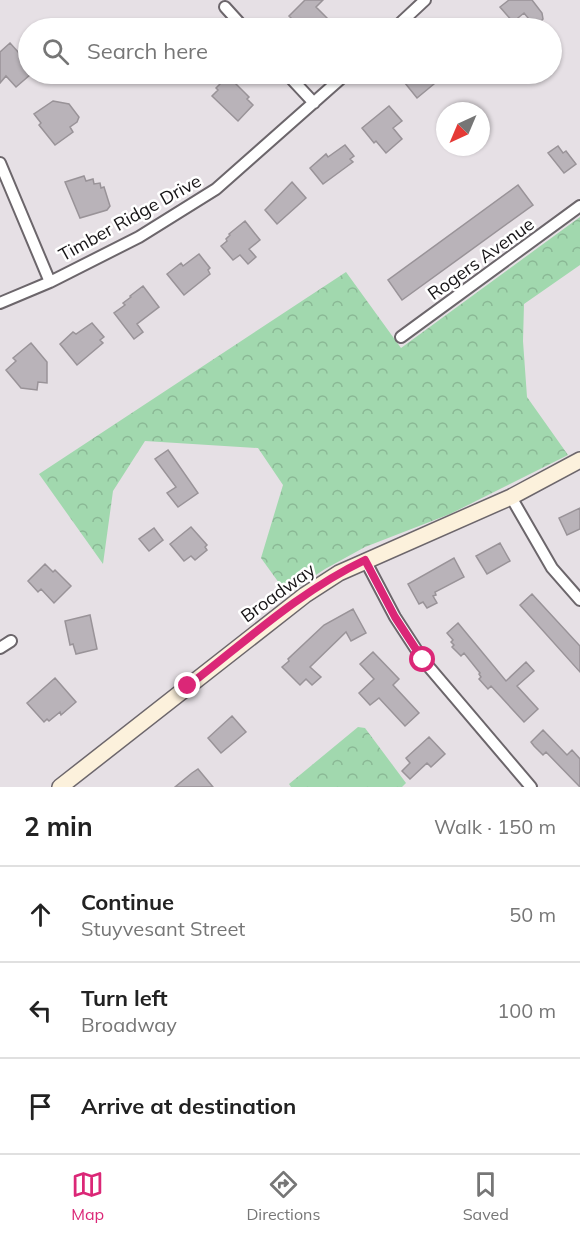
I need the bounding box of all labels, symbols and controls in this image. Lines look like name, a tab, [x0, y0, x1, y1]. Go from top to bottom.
search box	[18, 18, 562, 84]
icon: search	[39, 35, 72, 68]
text: Search here	[87, 37, 208, 65]
north arrow	[436, 102, 490, 156]
street label: Timber Ridge Drive	[55, 169, 205, 266]
street label: Rogers Avenue	[423, 212, 538, 305]
street label: Broadway	[236, 558, 320, 627]
route start	[409, 646, 435, 672]
route end	[174, 672, 200, 698]
text: 2 min	[24, 810, 93, 843]
text: Walk · 150 m	[434, 814, 556, 839]
text: Continue	[81, 888, 174, 916]
icon: ahead	[24, 898, 57, 931]
text: 50 m	[509, 902, 556, 927]
text: Stuyvesant Street	[81, 916, 245, 941]
text: Turn left	[81, 984, 168, 1012]
icon: left	[24, 994, 57, 1027]
text: 100 m	[497, 998, 556, 1023]
text: Broadway	[81, 1012, 177, 1037]
icon: arrive	[24, 1090, 57, 1123]
text: Arrive at destination	[81, 1092, 296, 1120]
tab: Map	[71, 1168, 104, 1224]
tab: Directions	[246, 1168, 320, 1224]
tab: Saved	[463, 1168, 509, 1224]

